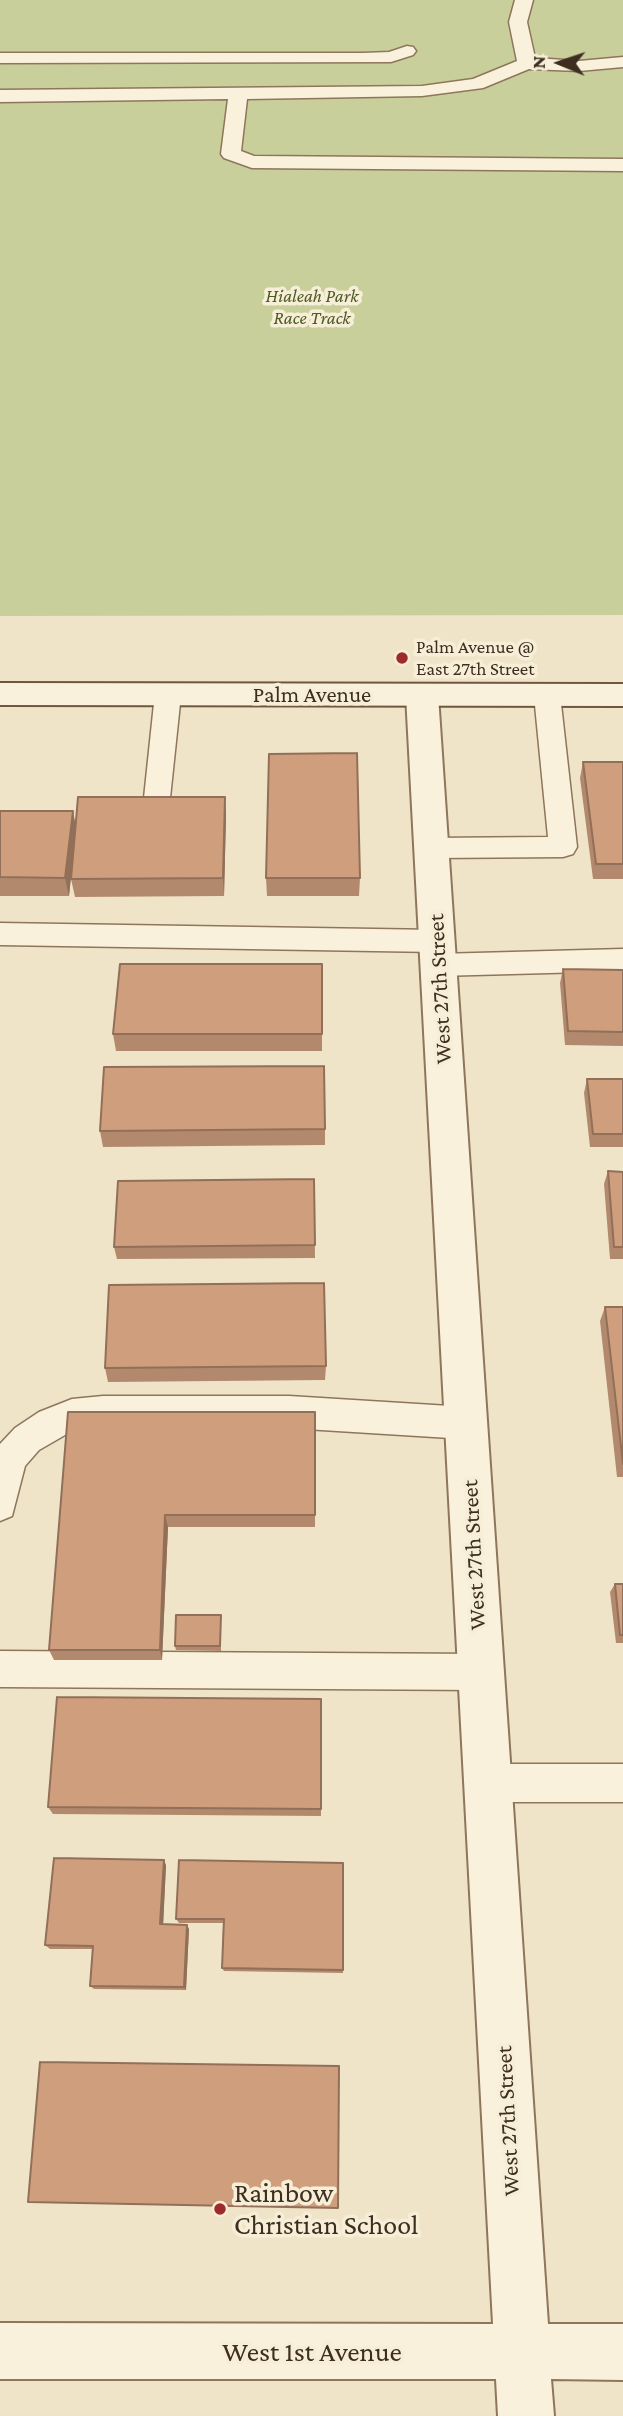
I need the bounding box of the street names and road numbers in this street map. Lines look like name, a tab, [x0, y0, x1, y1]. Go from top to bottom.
street label: Palm Avenue	[253, 681, 371, 709]
street label: West 27th Street	[422, 913, 458, 1065]
street label: West 27th Street	[456, 1479, 492, 1631]
street label: West 27th Street	[490, 2045, 526, 2197]
street label: West 1st Avenue	[222, 2335, 402, 2369]

